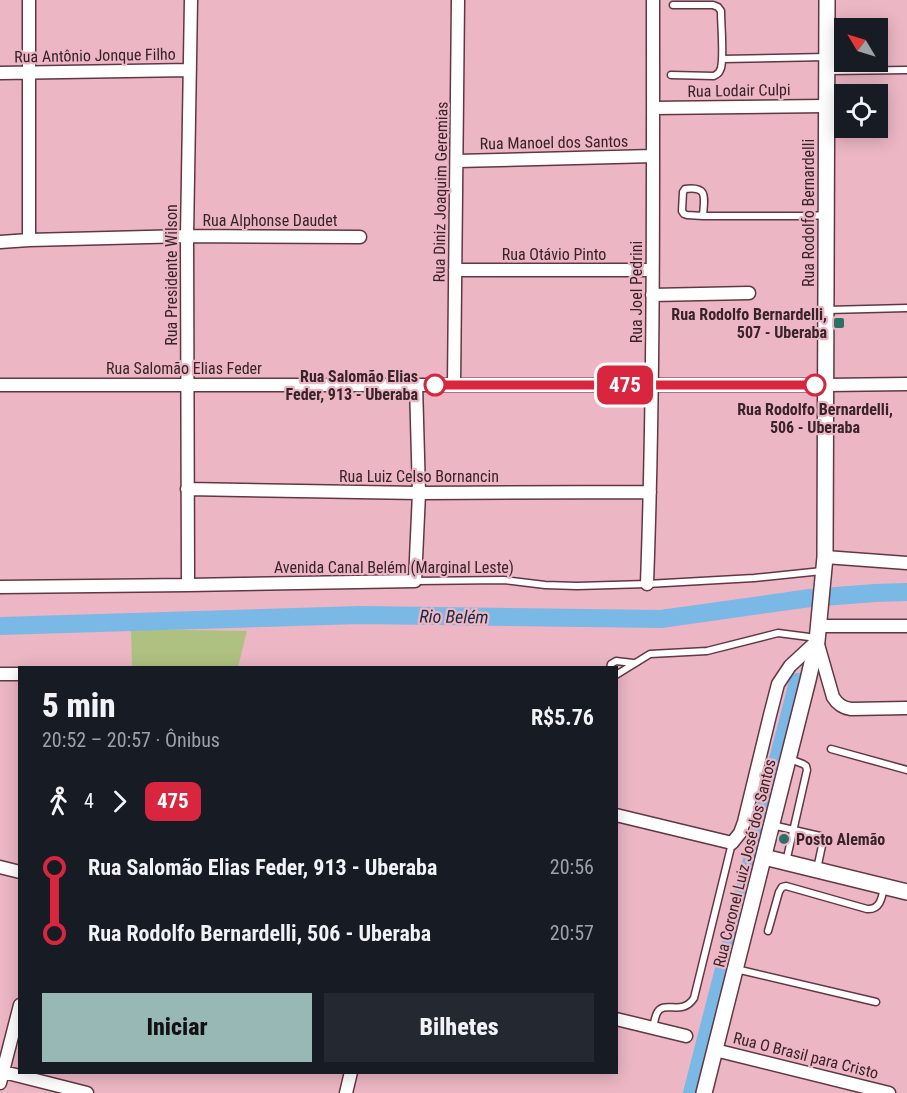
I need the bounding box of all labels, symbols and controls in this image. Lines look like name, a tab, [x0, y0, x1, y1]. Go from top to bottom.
north arrow	[834, 18, 888, 72]
map controls	[834, 18, 888, 138]
street label: Rua Antônio Jonque Filho	[14, 45, 176, 66]
street label: Rua Lodair Culpi	[687, 80, 791, 101]
button: locate	[834, 84, 888, 138]
street label: Rua Diniz Joaquim Geremias	[429, 101, 452, 283]
street label: Rua Manoel dos Santos	[480, 132, 628, 153]
street label: Rua Rodolfo Bernardelli	[799, 139, 818, 287]
street label: Rua Presidente Wilson	[162, 204, 181, 346]
street label: Rua Alphonse Daudet	[202, 211, 338, 230]
street label: Rua Joel Pedrini	[627, 241, 646, 343]
street label: Rua Otávio Pinto	[502, 245, 606, 264]
place label: Rua Rodolfo Bernardelli, 507 - Uberaba	[671, 305, 827, 342]
marker: Rua Rodolfo Bernardelli, 507 - Uberaba	[832, 316, 846, 330]
street label: Rua Salomão Elias Feder	[106, 359, 262, 378]
line badge: 475	[590, 366, 660, 404]
place label: Rua Salomão Elias Feder, 913 - Uberaba	[286, 367, 418, 404]
text: 475	[609, 373, 641, 397]
marker: Rua Salomão Elias Feder, 913 - Uberaba	[424, 374, 446, 396]
marker: Rua Rodolfo Bernardelli, 506 - Uberaba	[804, 374, 826, 396]
place label: Rua Rodolfo Bernardelli, 506 - Uberaba	[737, 400, 893, 437]
street label: Rua Luiz Celso Bornancin	[339, 467, 499, 486]
street label: Avenida Canal Belém (Marginal Leste)	[274, 558, 514, 577]
water label: Rio Belém	[419, 605, 489, 628]
text: 5 min	[42, 686, 116, 725]
text: R$5.76	[531, 705, 594, 730]
text: 20:52 – 20:57 · Ônibus	[42, 728, 220, 752]
street label: Rua Coronel Luiz José dos Santos	[709, 757, 780, 969]
icon: walk	[42, 785, 75, 818]
icon: forward	[103, 785, 136, 818]
text: 4	[84, 789, 94, 813]
text: 475	[157, 789, 189, 813]
place label: Posto Alemão	[796, 830, 885, 849]
marker: Posto Alemão	[777, 832, 791, 846]
text: Rua Salomão Elias Feder, 913 - Uberaba	[88, 855, 437, 880]
text: 20:56	[550, 855, 594, 879]
text: Rua Rodolfo Bernardelli, 506 - Uberaba	[88, 921, 431, 946]
text: 20:57	[550, 921, 594, 945]
button: Iniciar	[42, 993, 312, 1062]
button: Bilhetes	[324, 993, 594, 1062]
street label: Rua O Brasil para Cristo	[731, 1028, 881, 1083]

